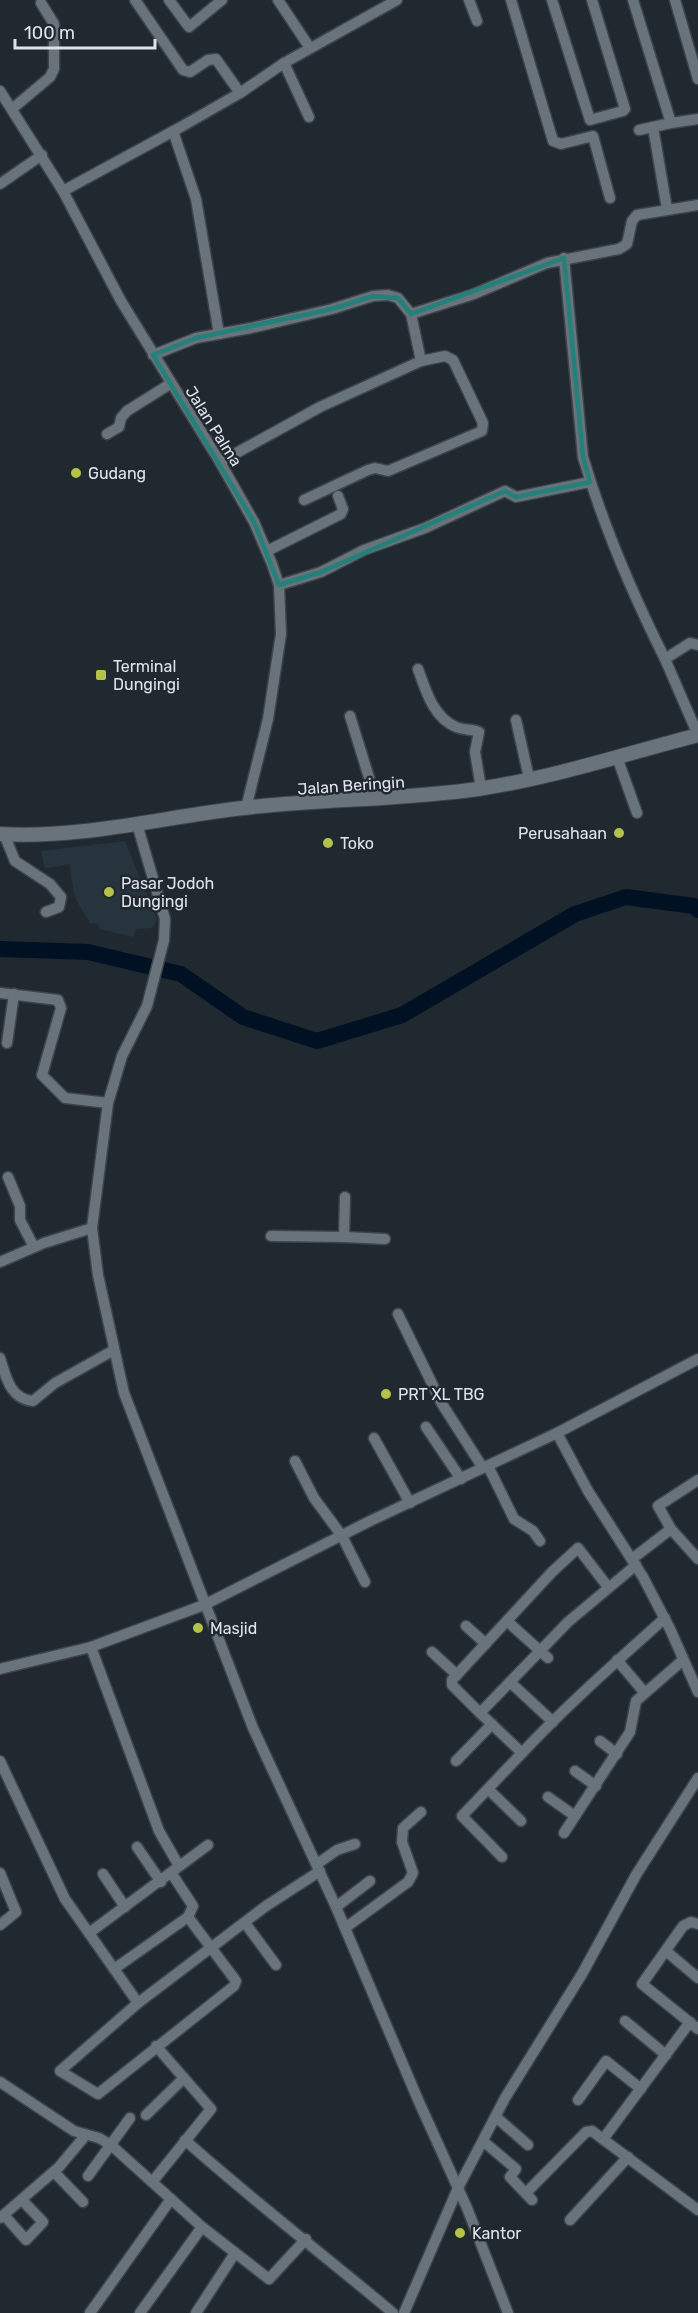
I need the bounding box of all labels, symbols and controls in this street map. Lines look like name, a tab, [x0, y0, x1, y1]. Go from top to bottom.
scale bar	[15, 12, 154, 50]
text: 100 m	[24, 22, 75, 44]
street label: Jalan Palma	[181, 383, 246, 470]
place label: Gudang	[88, 464, 146, 483]
marker: Gudang	[69, 466, 83, 480]
place label: Terminal Dungingi	[113, 657, 180, 694]
marker: Terminal Dungingi	[94, 668, 108, 682]
street label: Jalan Beringin	[297, 772, 405, 799]
place label: Perusahaan	[518, 824, 607, 843]
marker: Perusahaan	[612, 826, 626, 840]
place label: Toko	[340, 834, 374, 853]
marker: Toko	[321, 836, 335, 850]
place label: Pasar Jodoh Dungingi	[121, 874, 214, 911]
marker: Pasar Jodoh Dungingi	[102, 885, 116, 899]
place label: PRT XL TBG	[398, 1385, 485, 1404]
marker: PRT XL TBG	[379, 1387, 393, 1401]
place label: Masjid	[210, 1619, 257, 1638]
marker: Masjid	[191, 1621, 205, 1635]
place label: Kantor	[472, 2224, 521, 2243]
marker: Kantor	[453, 2226, 467, 2240]

